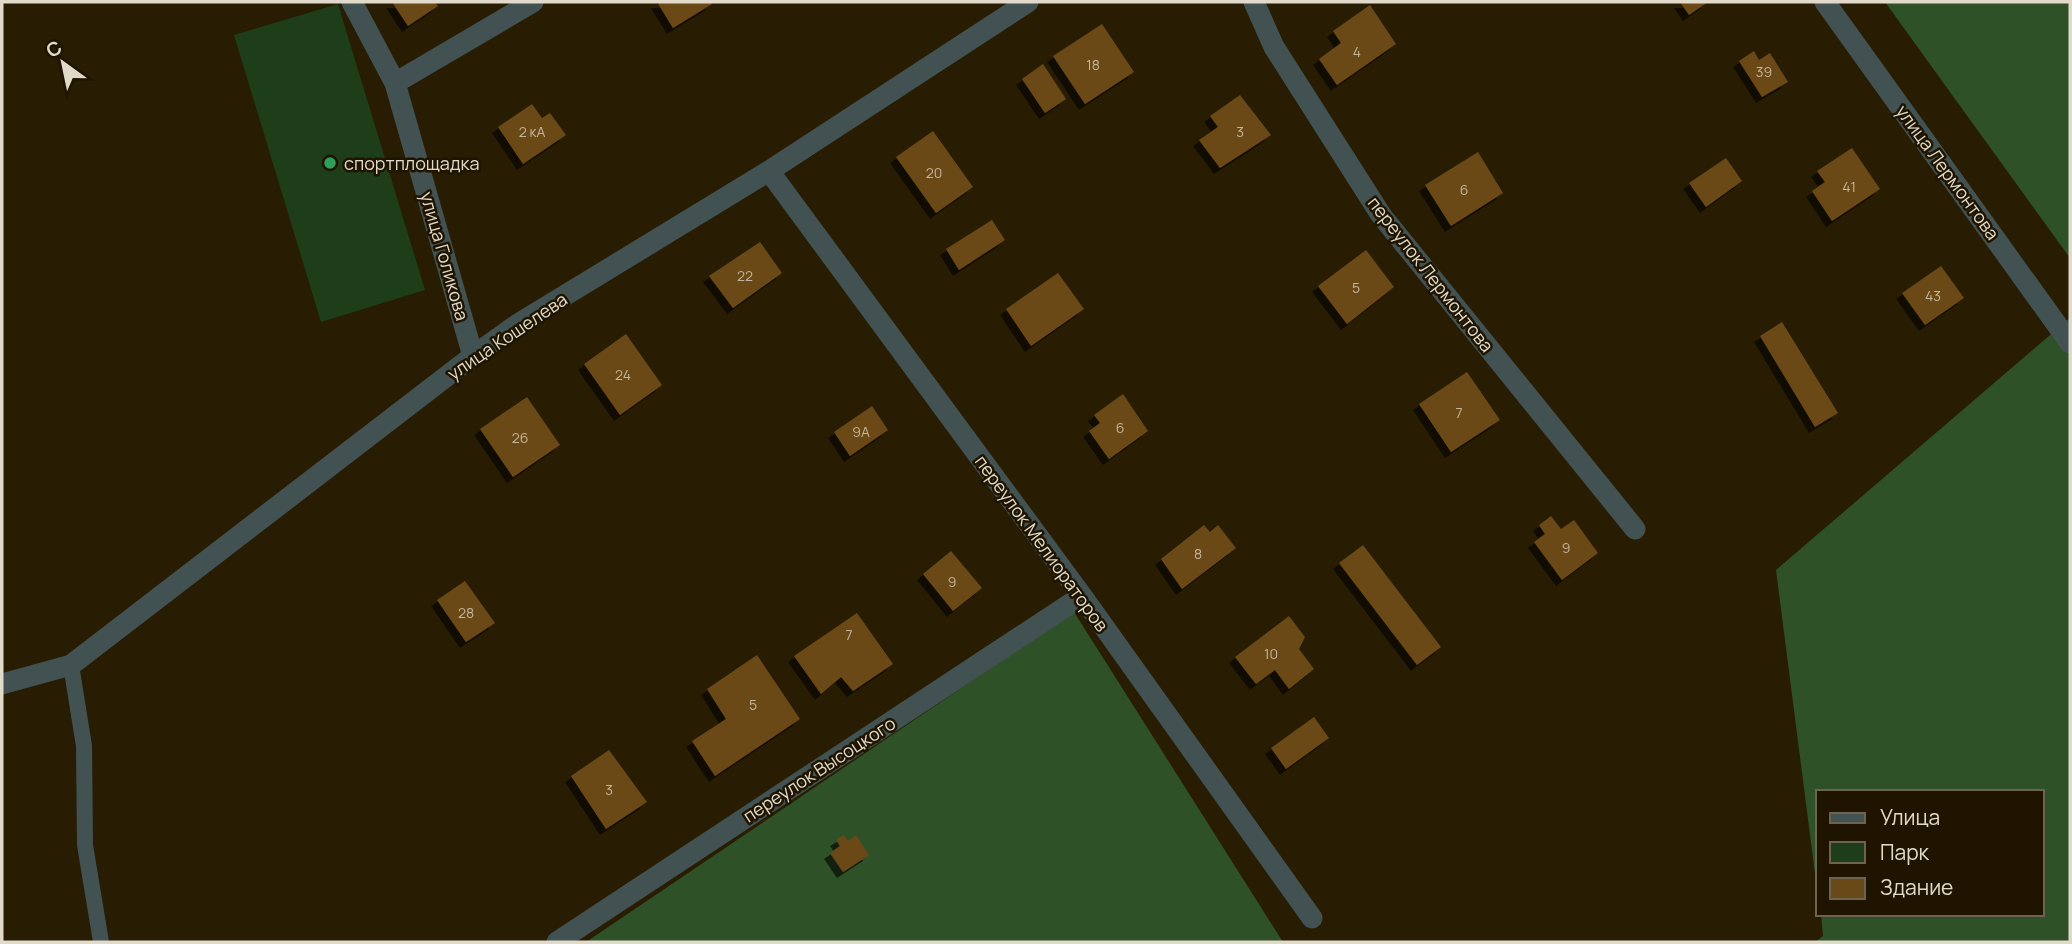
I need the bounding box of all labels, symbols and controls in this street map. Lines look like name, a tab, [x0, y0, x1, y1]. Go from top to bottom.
north arrow	[28, 28, 98, 98]
text: С	[41, 34, 67, 63]
house number: 4	[1353, 42, 1361, 61]
house number: 18	[1086, 55, 1100, 74]
house number: 39	[1756, 62, 1772, 81]
street label: улица Лермонтова	[1891, 100, 2005, 244]
house number: 2 кА	[519, 122, 545, 141]
house number: 3	[1236, 122, 1244, 141]
place label: спортплощадка	[344, 151, 479, 175]
marker: спортплощадка	[322, 155, 338, 171]
house number: 20	[926, 163, 942, 182]
house number: 41	[1842, 177, 1856, 196]
house number: 6	[1460, 180, 1468, 199]
street label: улица Голикова	[415, 189, 475, 323]
street label: переулок Лермонтова	[1363, 191, 1499, 357]
house number: 22	[737, 266, 753, 285]
house number: 5	[1352, 278, 1360, 297]
house number: 43	[1925, 286, 1941, 305]
street label: улица Кошелева	[442, 287, 572, 385]
house number: 24	[615, 365, 631, 384]
house number: 7	[1455, 403, 1463, 422]
house number: 6	[1116, 418, 1124, 437]
house number: 9А	[852, 422, 870, 441]
house number: 26	[512, 428, 528, 447]
street label: переулок Мелиораторов	[970, 450, 1114, 636]
house number: 9	[1562, 538, 1570, 557]
house number: 8	[1194, 544, 1202, 563]
house number: 9	[948, 572, 956, 591]
house number: 28	[458, 603, 474, 622]
house number: 7	[845, 625, 853, 644]
house number: 10	[1264, 644, 1278, 663]
house number: 5	[749, 695, 757, 714]
street label: переулок Высоцкого	[738, 711, 900, 827]
house number: 3	[605, 780, 613, 799]
legend	[1816, 790, 2044, 916]
text: Улица	[1880, 803, 1940, 831]
text: Парк	[1880, 838, 1930, 866]
text: Здание	[1880, 873, 1953, 901]

